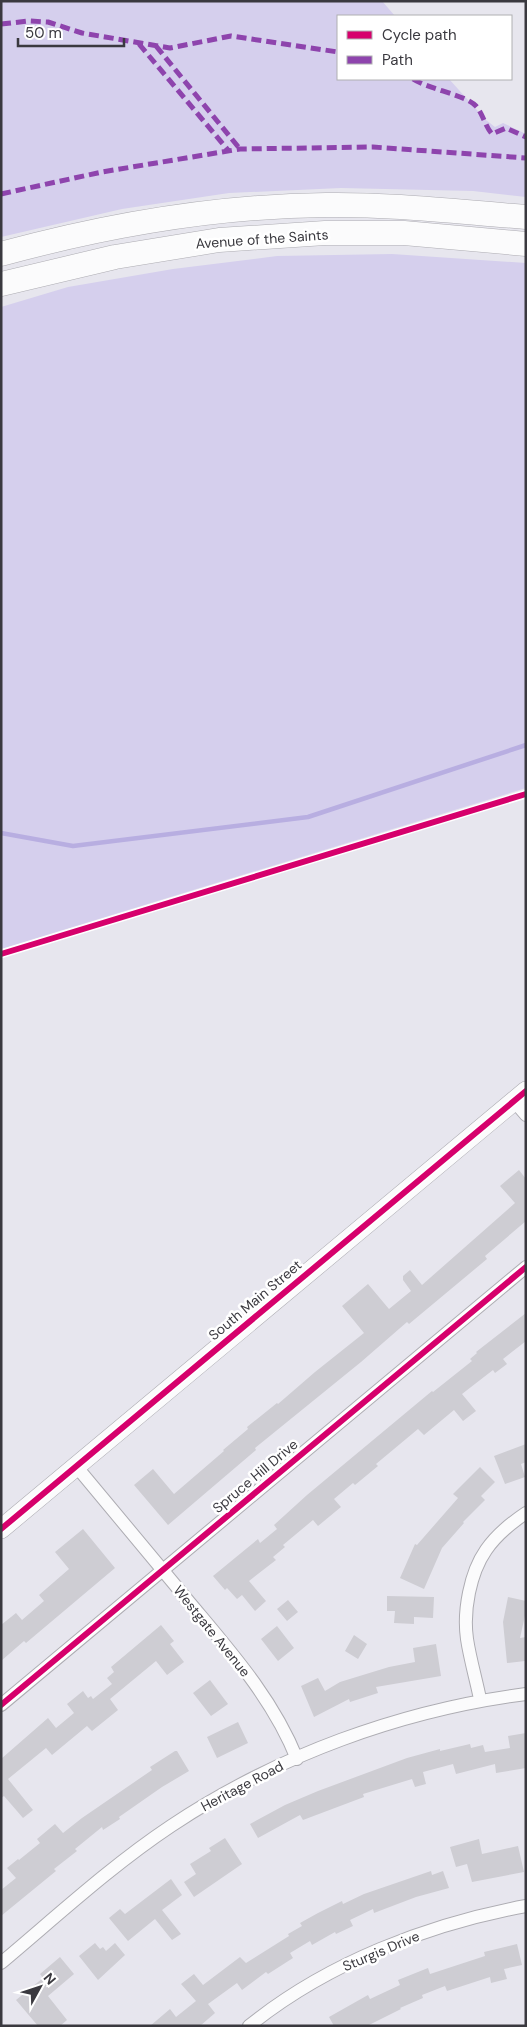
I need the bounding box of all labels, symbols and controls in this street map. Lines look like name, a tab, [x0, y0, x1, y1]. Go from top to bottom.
scale bar	[18, 15, 124, 47]
legend	[337, 15, 512, 80]
text: 50 m	[25, 23, 62, 43]
text: Cycle path	[382, 25, 457, 45]
text: Path	[382, 50, 413, 70]
street label: Avenue of the Saints	[195, 225, 329, 253]
street label: South Main Street	[205, 1256, 305, 1344]
street label: Spruce Hill Drive	[209, 1435, 301, 1517]
street label: Westgate Avenue	[170, 1582, 255, 1681]
street label: Heritage Road	[198, 1757, 286, 1815]
street label: Sturgis Drive	[340, 1927, 422, 1975]
north arrow	[15, 1962, 65, 2012]
text: N	[40, 1969, 60, 1988]

